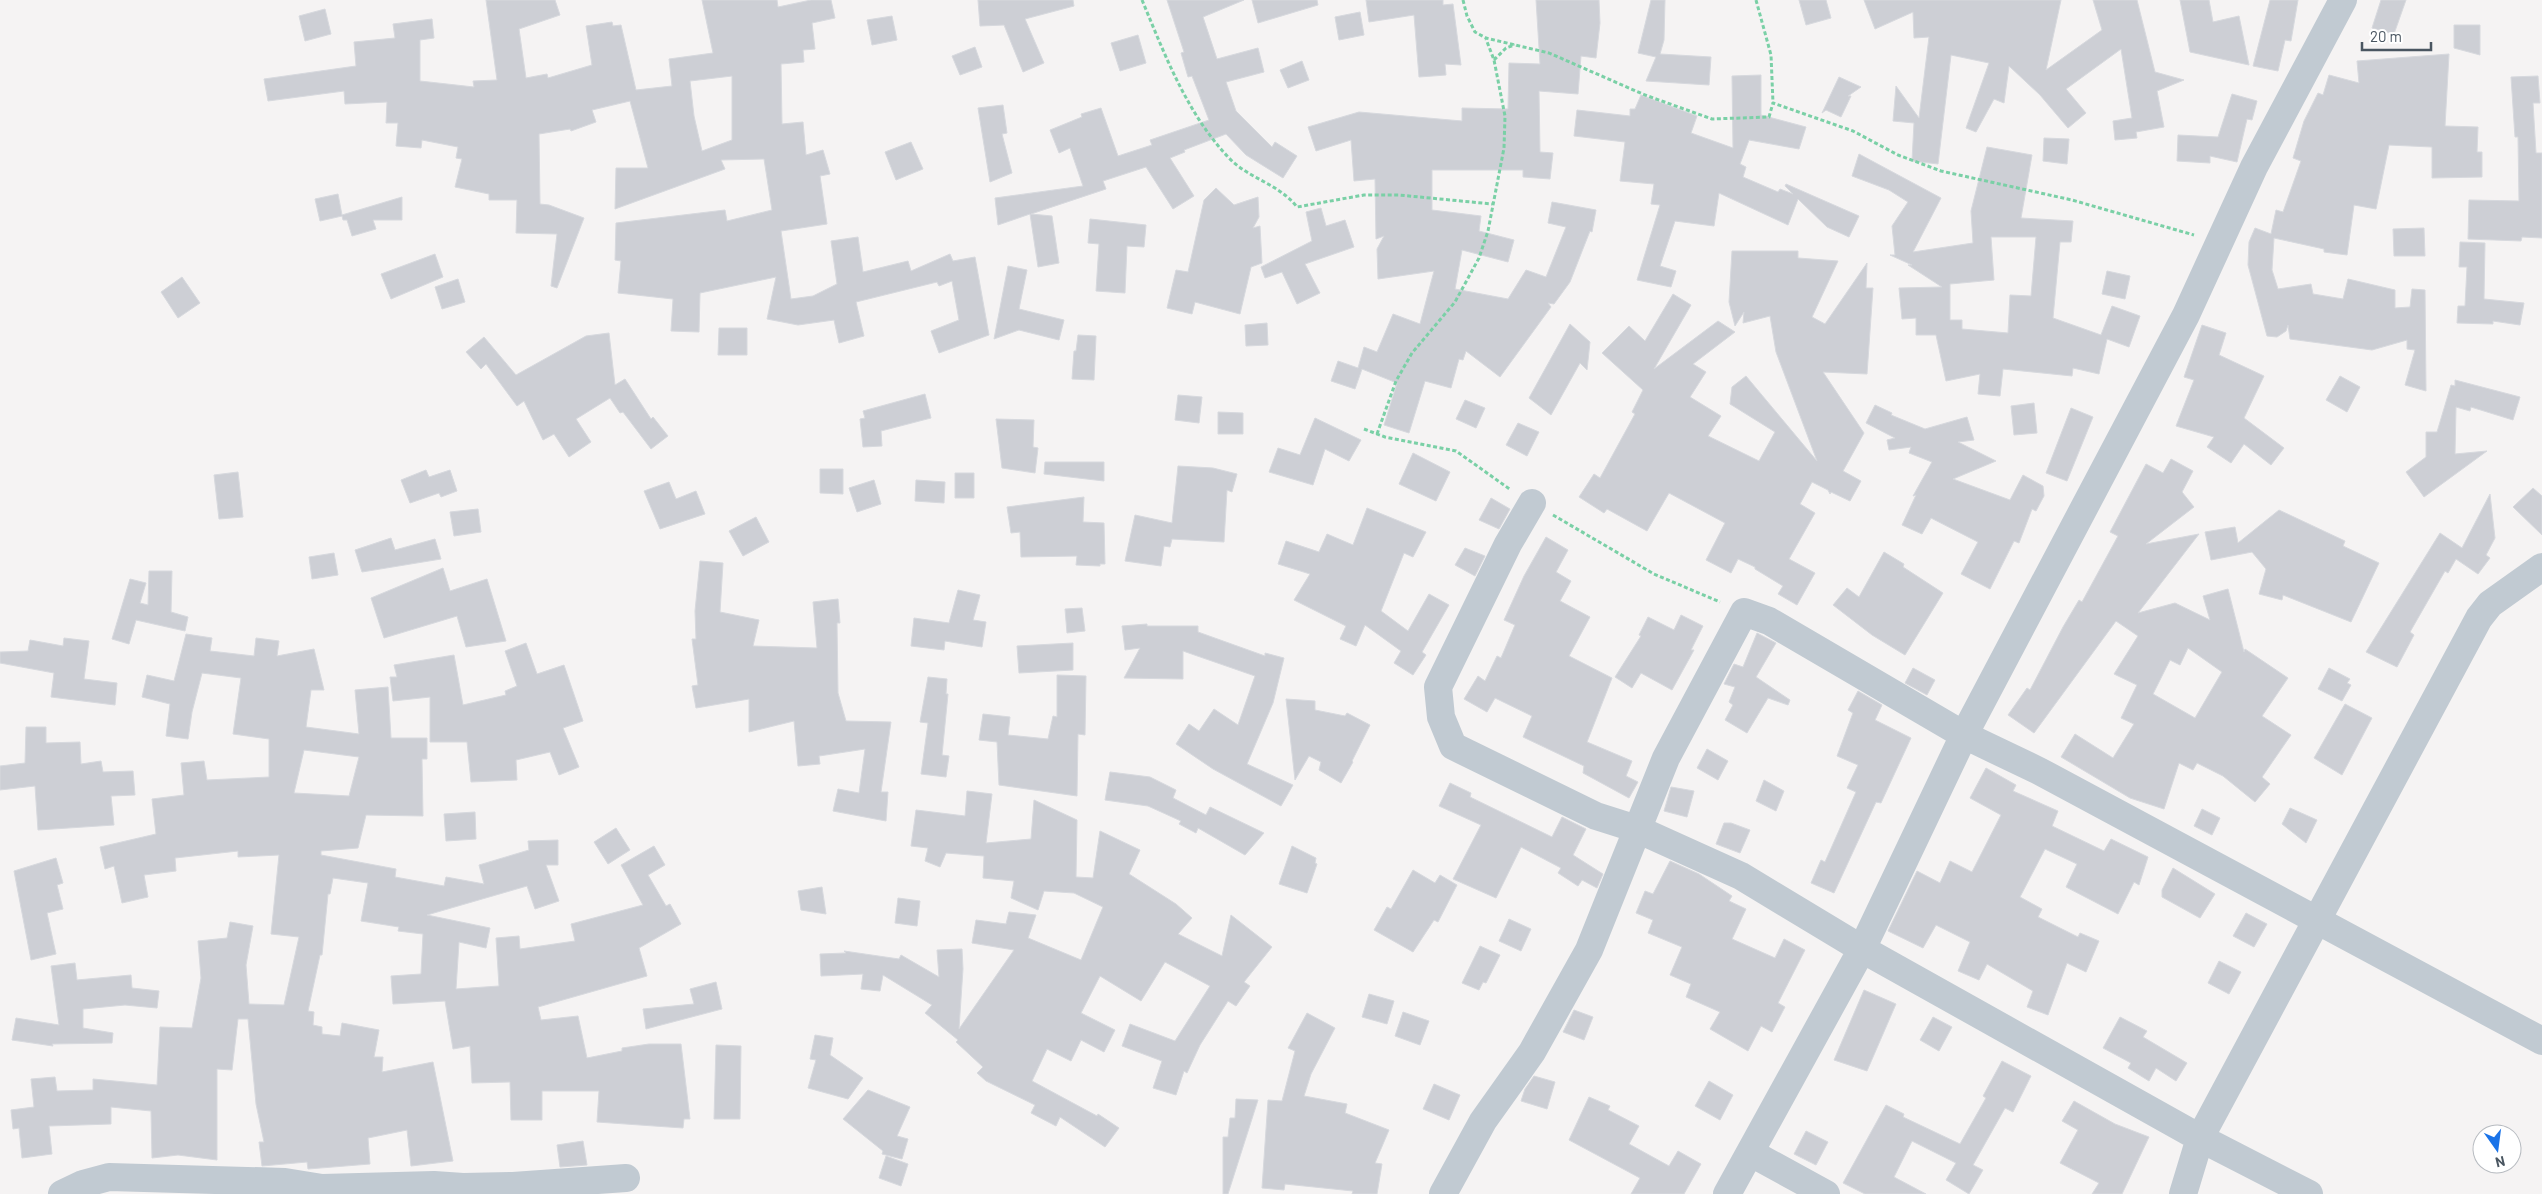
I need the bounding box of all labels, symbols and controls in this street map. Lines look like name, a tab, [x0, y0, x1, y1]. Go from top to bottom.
scale bar	[2362, 20, 2431, 52]
text: 20 m	[2370, 27, 2402, 45]
north arrow	[2472, 1124, 2522, 1174]
text: N	[2494, 1153, 2507, 1171]

